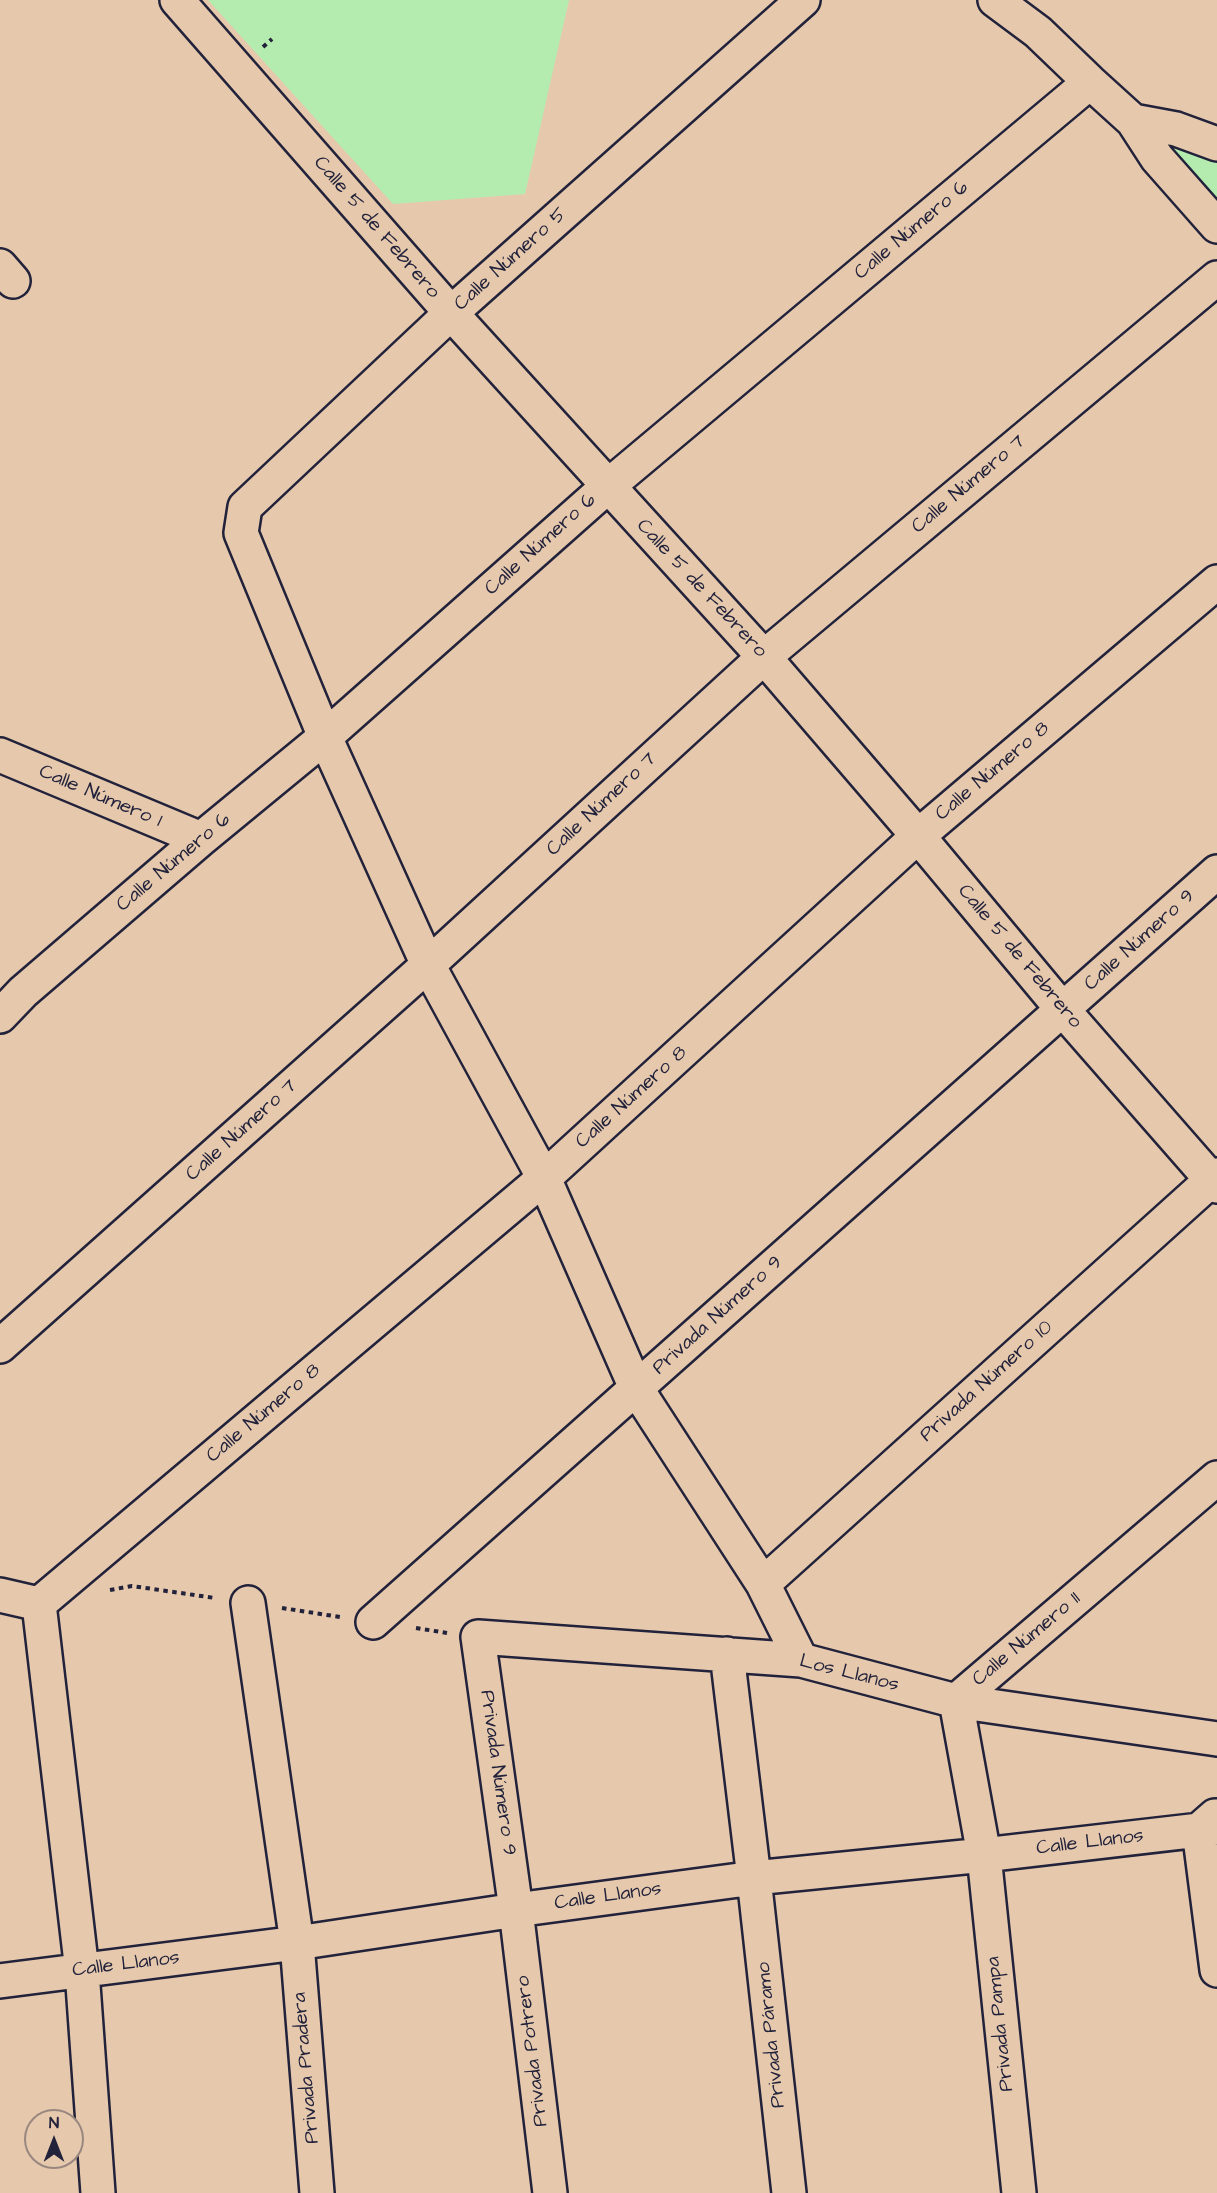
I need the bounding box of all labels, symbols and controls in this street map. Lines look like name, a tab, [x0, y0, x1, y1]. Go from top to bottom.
street label: Calle 5 de Febrero	[308, 152, 444, 304]
street label: Calle Número 6	[850, 176, 974, 286]
street label: Calle Número 5	[450, 203, 572, 317]
street label: Calle Número 7	[907, 430, 1031, 540]
street label: Calle Número 6	[480, 489, 602, 601]
street label: Calle 5 de Febrero	[631, 515, 771, 663]
street label: Calle Número 8	[931, 717, 1055, 827]
street label: Calle Número 7	[542, 748, 662, 862]
street label: Calle Número 1	[35, 760, 165, 834]
street label: Calle Número 6	[112, 808, 236, 918]
street label: Calle 5 de Febrero	[952, 880, 1086, 1034]
street label: Calle Número 9	[1080, 885, 1200, 997]
street label: Calle Número 8	[571, 1042, 693, 1154]
street label: Calle Número 7	[182, 1075, 302, 1187]
street label: Privada Número 9	[648, 1251, 788, 1381]
street label: Privada Número 10	[916, 1316, 1058, 1448]
street label: Calle Número 8	[202, 1359, 326, 1469]
street label: Calle Número 11	[968, 1588, 1086, 1692]
street label: Los Llanos	[797, 1650, 901, 1698]
street label: Privada Número 9	[474, 1689, 520, 1857]
street label: Calle Llanos	[1035, 1825, 1145, 1861]
street label: Calle Llanos	[553, 1878, 663, 1916]
street label: Calle Llanos	[71, 1947, 181, 1983]
street label: Privada Pampa	[982, 1955, 1020, 2093]
street label: Privada Páramo	[752, 1961, 792, 2109]
street label: Privada Potrero	[512, 1974, 554, 2128]
street label: Privada Pradera	[288, 1991, 326, 2145]
north arrow	[24, 2109, 84, 2169]
text: N	[49, 2112, 59, 2134]

